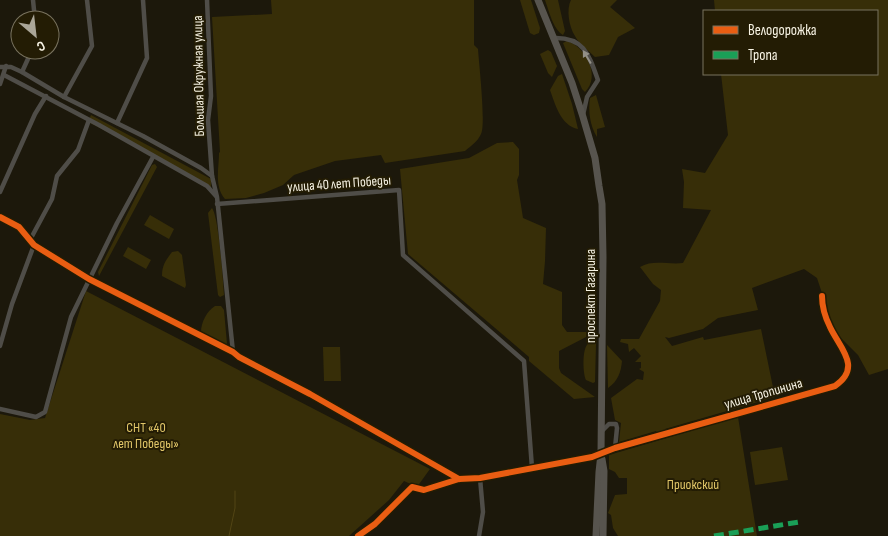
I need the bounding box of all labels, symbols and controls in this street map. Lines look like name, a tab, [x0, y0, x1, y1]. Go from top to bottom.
north arrow	[10, 10, 60, 60]
legend	[703, 10, 878, 75]
street label: Большая Окружная улица	[189, 15, 208, 137]
text: Велодорожка	[748, 21, 817, 40]
text: С	[34, 37, 48, 55]
text: Тропа	[748, 46, 778, 65]
one-way arrow	[583, 50, 592, 63]
street label: улица 40 лет Победы	[287, 171, 391, 196]
street label: проспект Гагарина	[582, 249, 599, 343]
street label: улица Тропинина	[722, 374, 804, 413]
park label: СНТ «40 лет Победы»	[113, 419, 179, 452]
park label: Приокский	[667, 476, 719, 493]

